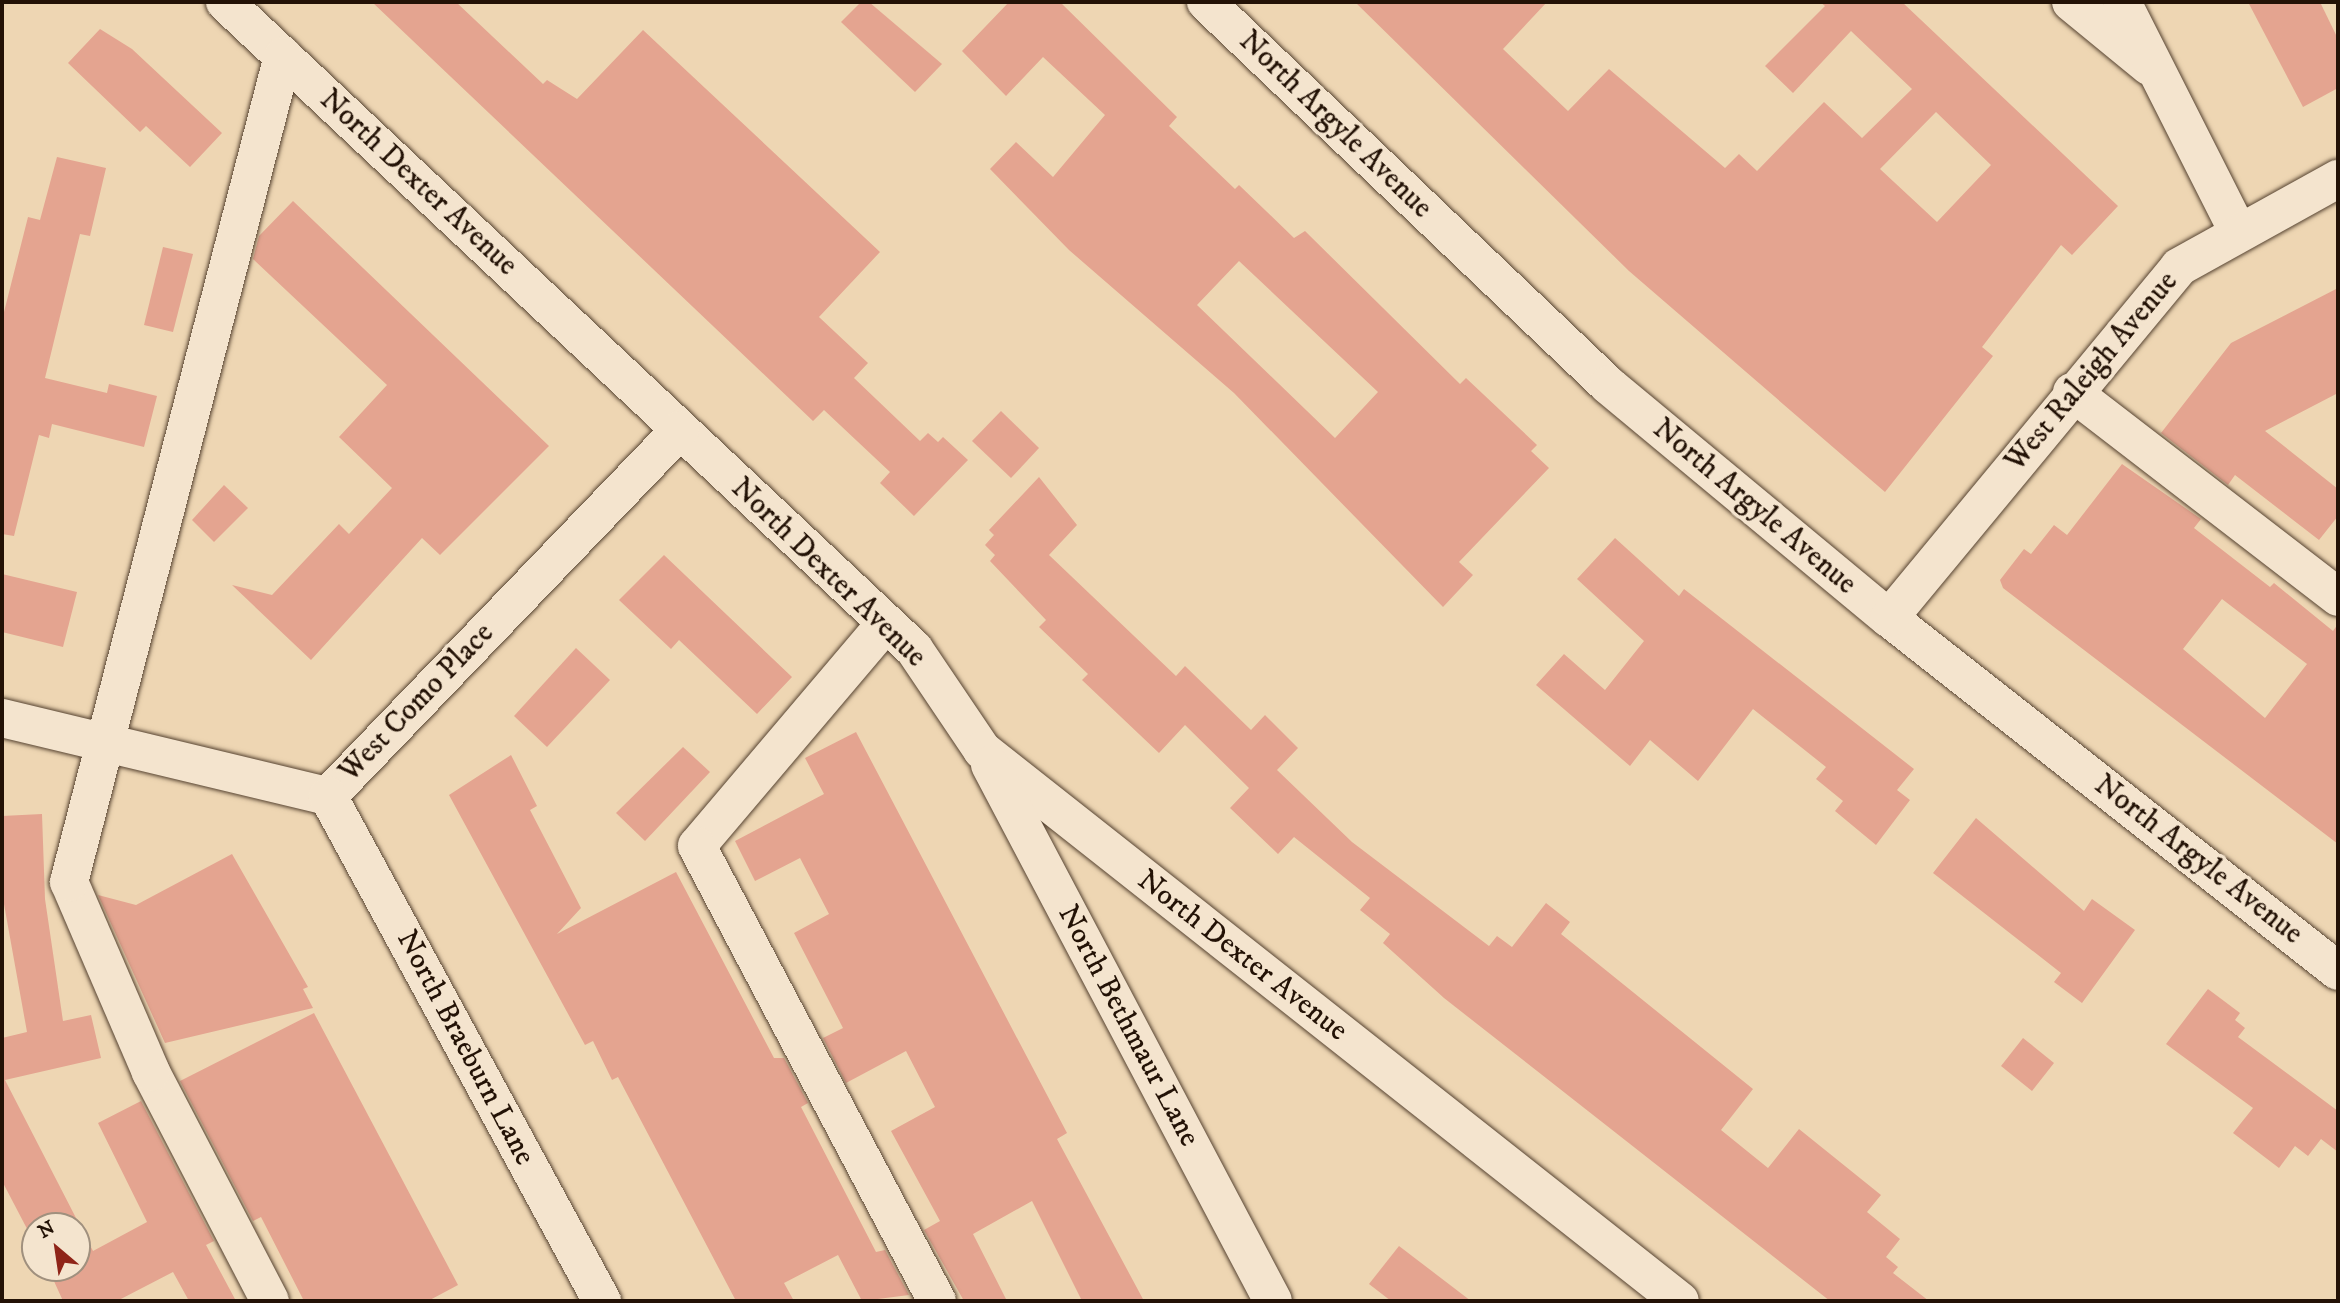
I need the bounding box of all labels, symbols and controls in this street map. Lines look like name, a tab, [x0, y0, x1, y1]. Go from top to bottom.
street label: North Argyle Avenue	[1231, 24, 1439, 226]
street label: North Dexter Avenue	[312, 82, 524, 284]
street label: West Raleigh Avenue	[1998, 265, 2186, 479]
street label: North Argyle Avenue	[1645, 411, 1863, 603]
street label: North Dexter Avenue	[723, 471, 933, 675]
street label: West Como Place	[332, 616, 502, 790]
street label: North Argyle Avenue	[2087, 767, 2309, 953]
street label: North Dexter Avenue	[1130, 863, 1354, 1049]
street label: North Bethmaur Lane	[1049, 899, 1207, 1153]
street label: North Braeburn Lane	[388, 924, 542, 1172]
north arrow	[21, 1212, 91, 1282]
text: N	[34, 1216, 59, 1244]

